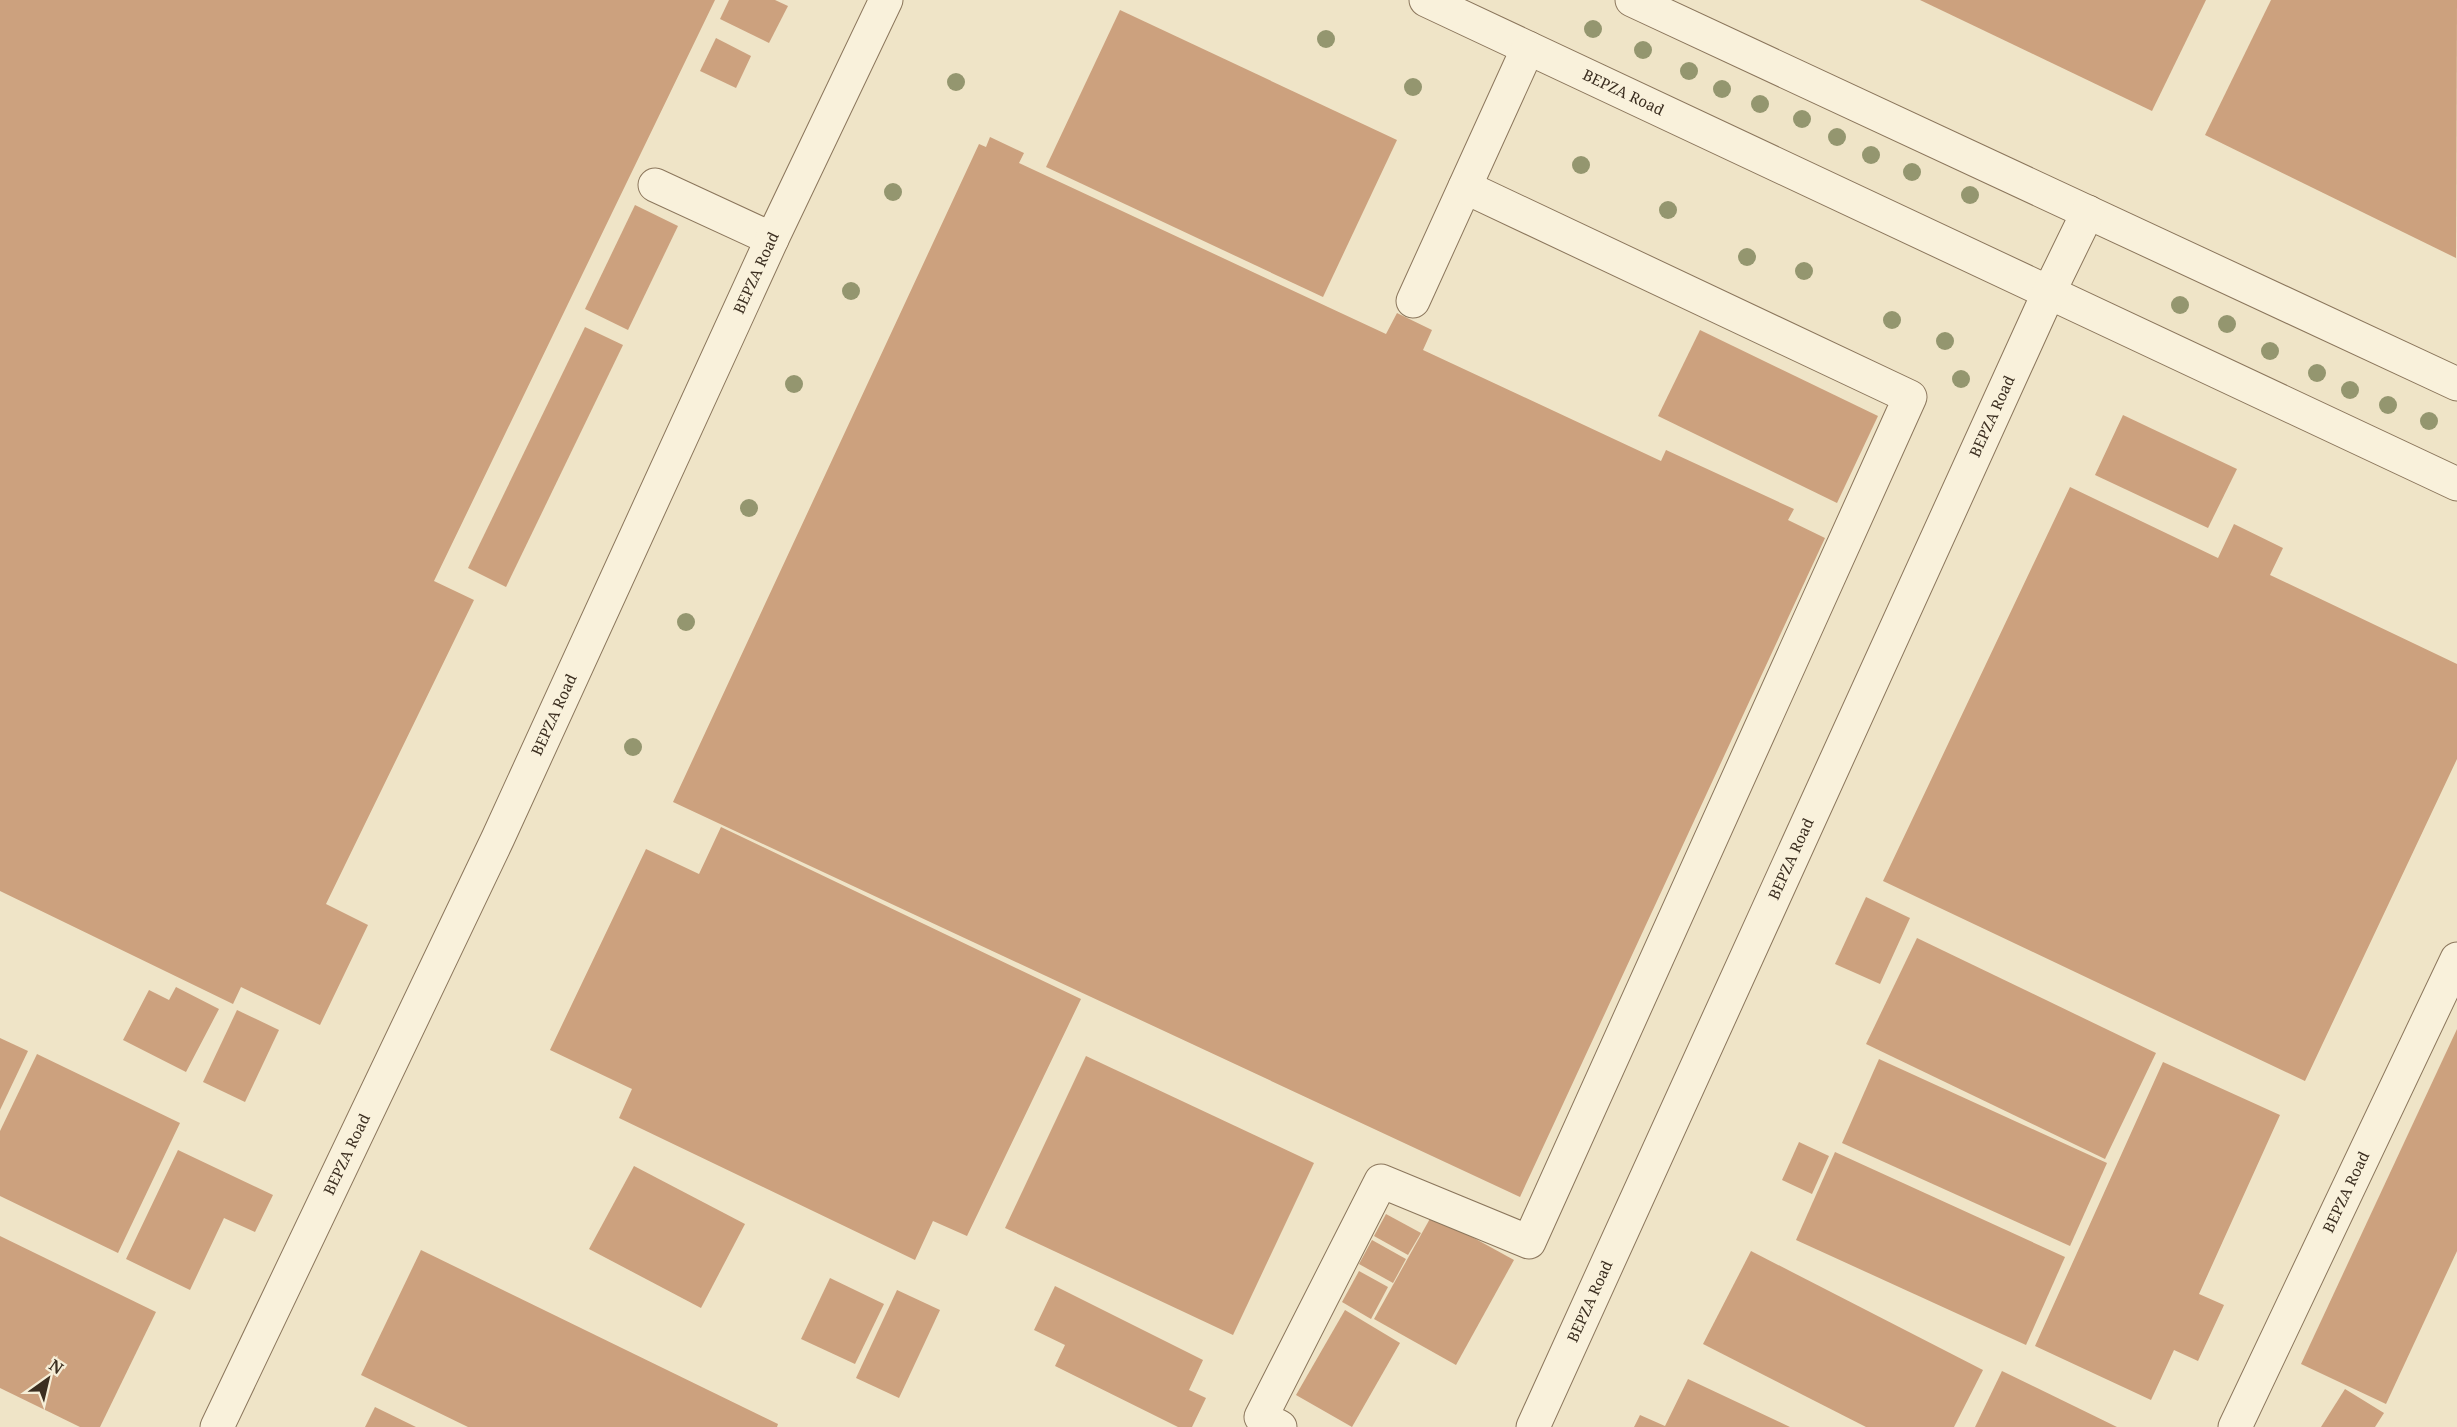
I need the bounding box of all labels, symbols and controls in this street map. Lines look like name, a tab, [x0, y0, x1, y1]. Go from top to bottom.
street label: BEPZA Road	[1580, 64, 1668, 119]
street label: BEPZA Road	[728, 228, 783, 317]
street label: BEPZA Road	[1964, 372, 2019, 460]
street label: BEPZA Road	[526, 670, 581, 759]
street label: BEPZA Road	[1763, 814, 1818, 903]
street label: BEPZA Road	[318, 1110, 374, 1198]
street label: BEPZA Road	[2318, 1148, 2373, 1236]
street label: BEPZA Road	[1562, 1257, 1616, 1345]
north arrow	[18, 1349, 78, 1409]
text: N	[45, 1354, 68, 1379]

